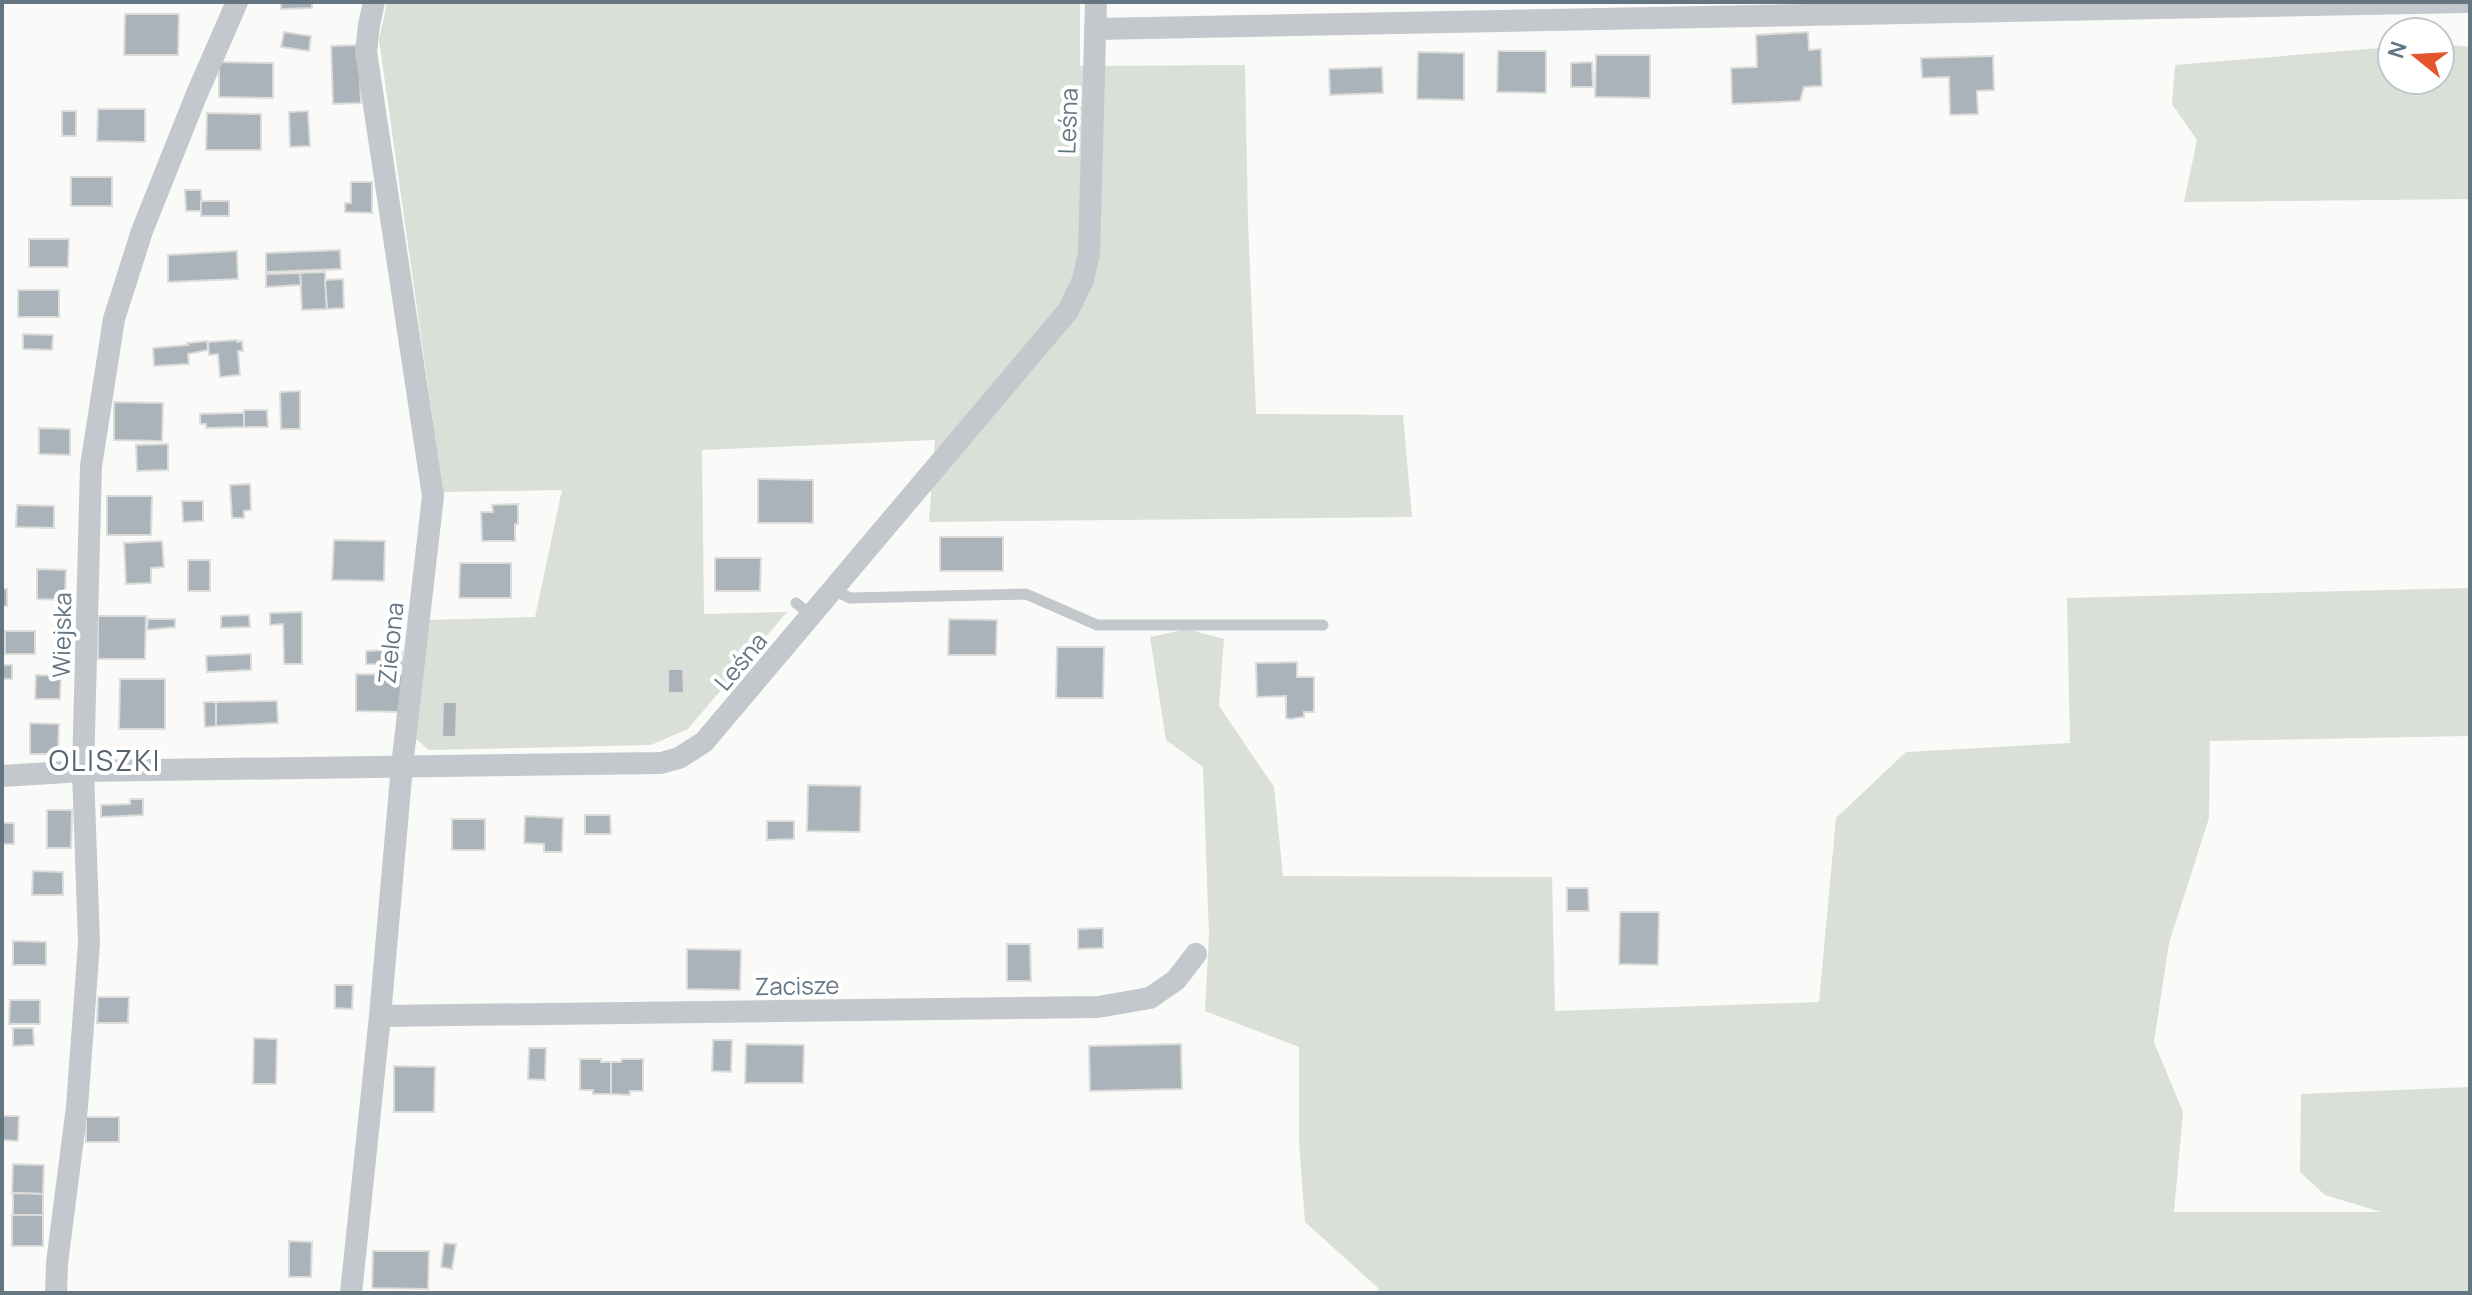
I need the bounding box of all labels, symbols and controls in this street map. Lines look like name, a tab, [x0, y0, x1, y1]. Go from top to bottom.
north arrow	[2376, 16, 2456, 96]
text: N	[2380, 38, 2414, 62]
street label: Leśna	[1049, 87, 1085, 155]
street label: Wiejska	[44, 592, 78, 678]
street label: Zielona	[369, 601, 411, 685]
street label: Leśna	[706, 625, 774, 697]
district label: OLISZKI	[49, 741, 161, 779]
street label: Zacisze	[754, 968, 840, 1002]

